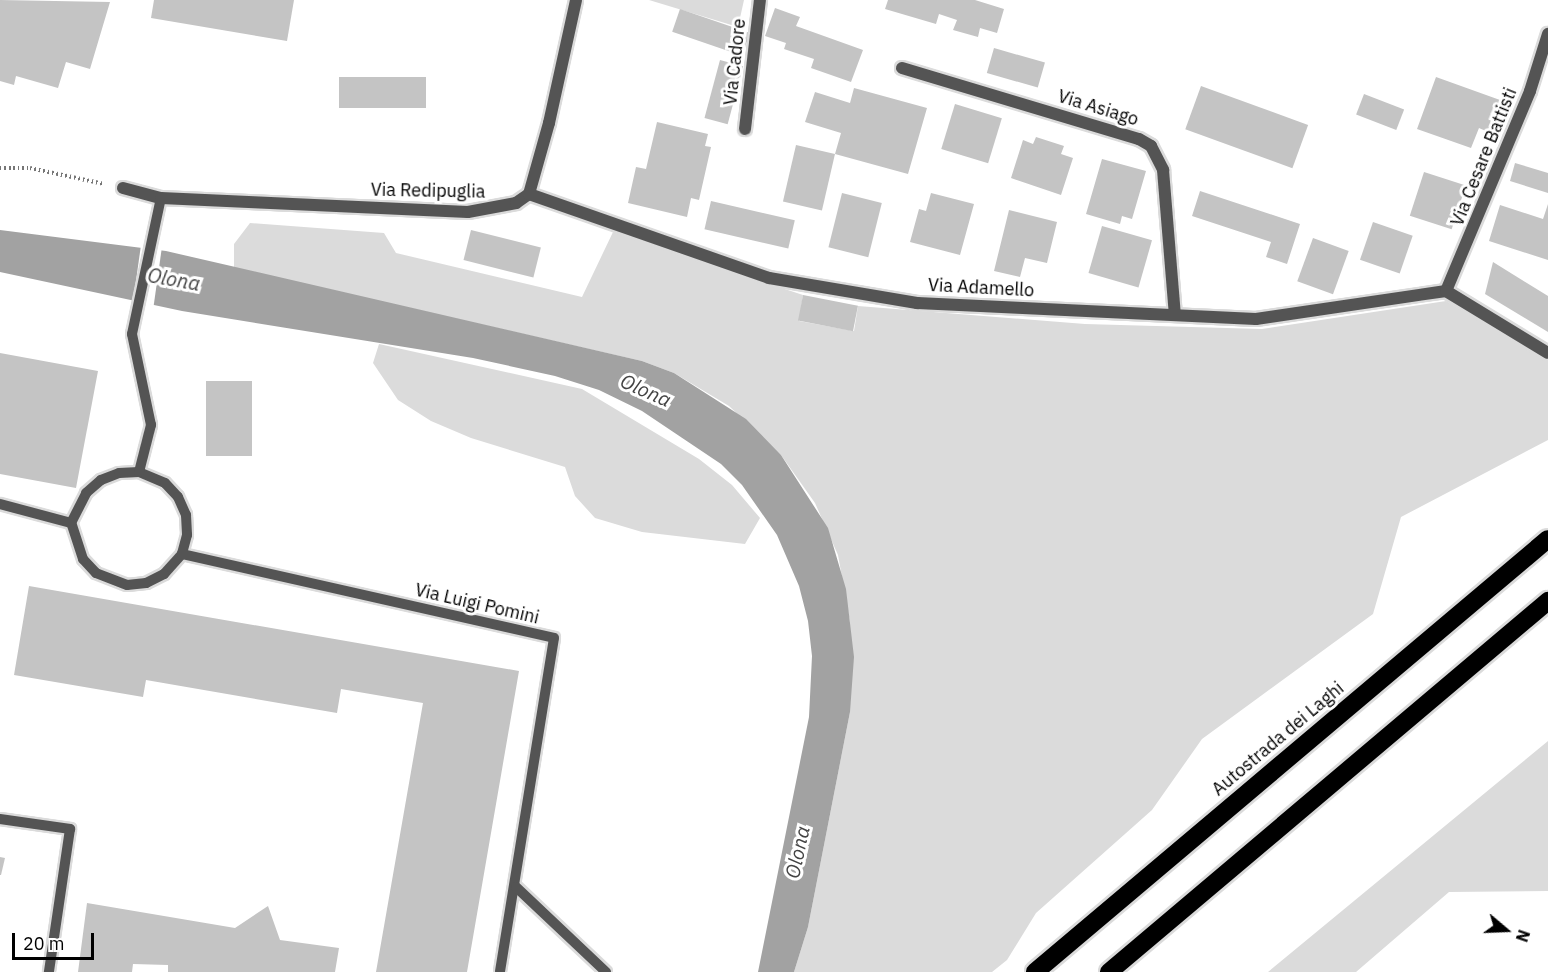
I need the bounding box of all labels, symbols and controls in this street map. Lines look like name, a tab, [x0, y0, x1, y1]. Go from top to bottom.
street label: Via Cadore	[720, 18, 750, 106]
street label: Via Cesare Battisti	[1446, 85, 1522, 229]
street label: Via Asiago	[1055, 86, 1141, 130]
street label: Via Redipuglia	[371, 179, 485, 203]
water label: Olona	[146, 263, 202, 295]
street label: Via Adamello	[927, 274, 1035, 302]
water label: Olona	[617, 368, 675, 412]
street label: Via Luigi Pomini	[413, 579, 541, 629]
street label: Autostrada dei Laghi	[1208, 678, 1348, 800]
water label: Olona	[780, 824, 814, 880]
north arrow	[1476, 900, 1536, 960]
scale bar	[15, 921, 98, 959]
text: N	[1512, 927, 1534, 945]
text: 20 m	[23, 932, 65, 955]

